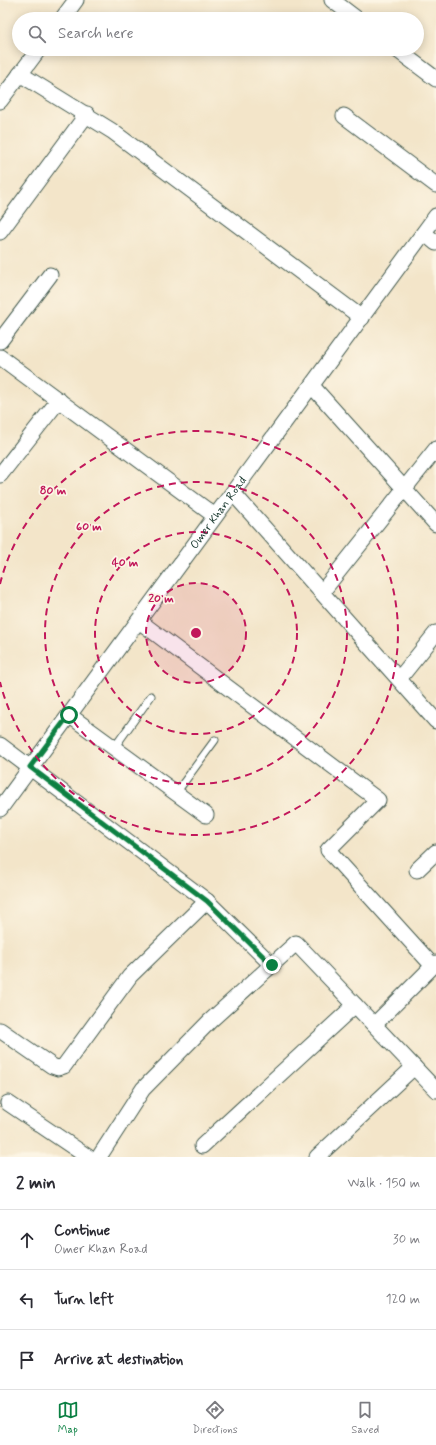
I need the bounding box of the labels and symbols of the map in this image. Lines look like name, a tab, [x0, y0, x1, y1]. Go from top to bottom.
street label: Omer Khan Road	[187, 474, 251, 553]
text: 80 m	[40, 483, 67, 499]
text: 60 m	[76, 519, 102, 535]
text: 40 m	[112, 555, 139, 571]
text: 20 m	[148, 591, 174, 607]
centre of rings	[189, 626, 203, 640]
route start	[60, 706, 78, 724]
route end	[263, 956, 281, 974]

